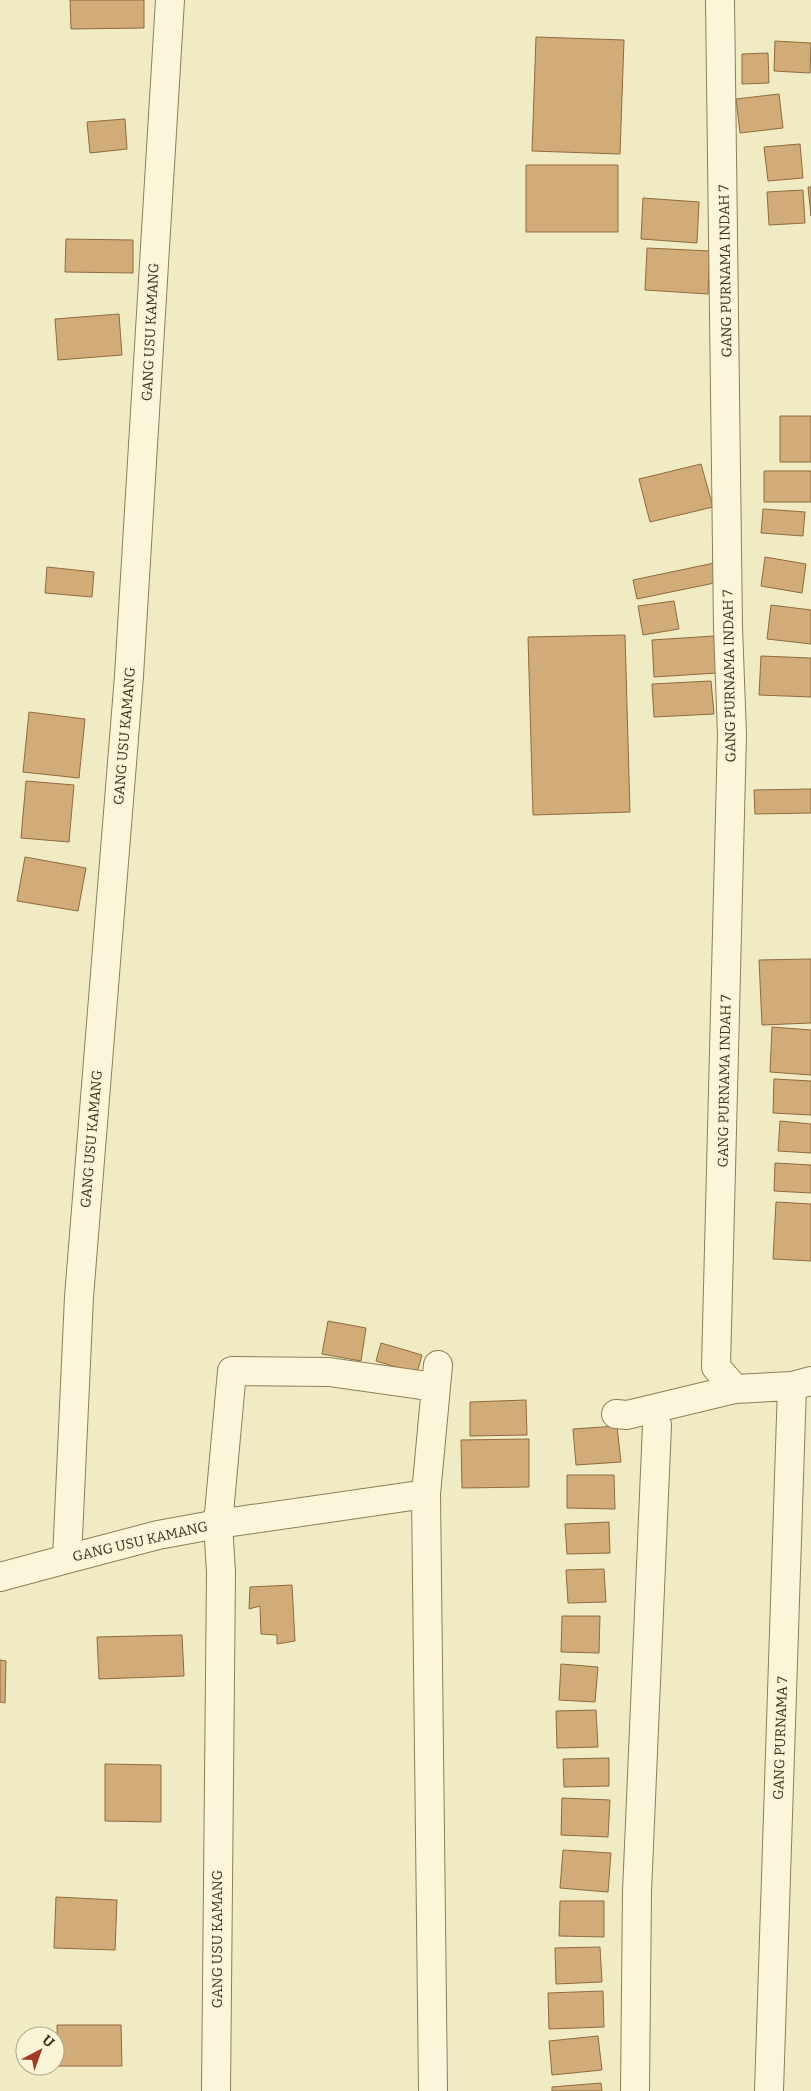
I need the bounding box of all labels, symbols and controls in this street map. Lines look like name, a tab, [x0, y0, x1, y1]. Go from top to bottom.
street label: GANG PURNAMA INDAH 7	[715, 184, 736, 358]
street label: GANG USU KAMANG	[138, 263, 163, 402]
street label: GANG PURNAMA INDAH 7	[719, 589, 740, 763]
street label: GANG USU KAMANG	[110, 666, 139, 806]
street label: GANG PURNAMA INDAH 7	[714, 994, 735, 1168]
street label: GANG USU KAMANG	[77, 1069, 106, 1209]
street label: GANG USU KAMANG	[71, 1518, 209, 1565]
street label: GANG PURNAMA 7	[770, 1676, 791, 1800]
street label: GANG USU KAMANG	[209, 1870, 226, 2008]
north arrow	[15, 2026, 65, 2076]
text: U	[39, 2032, 58, 2052]

